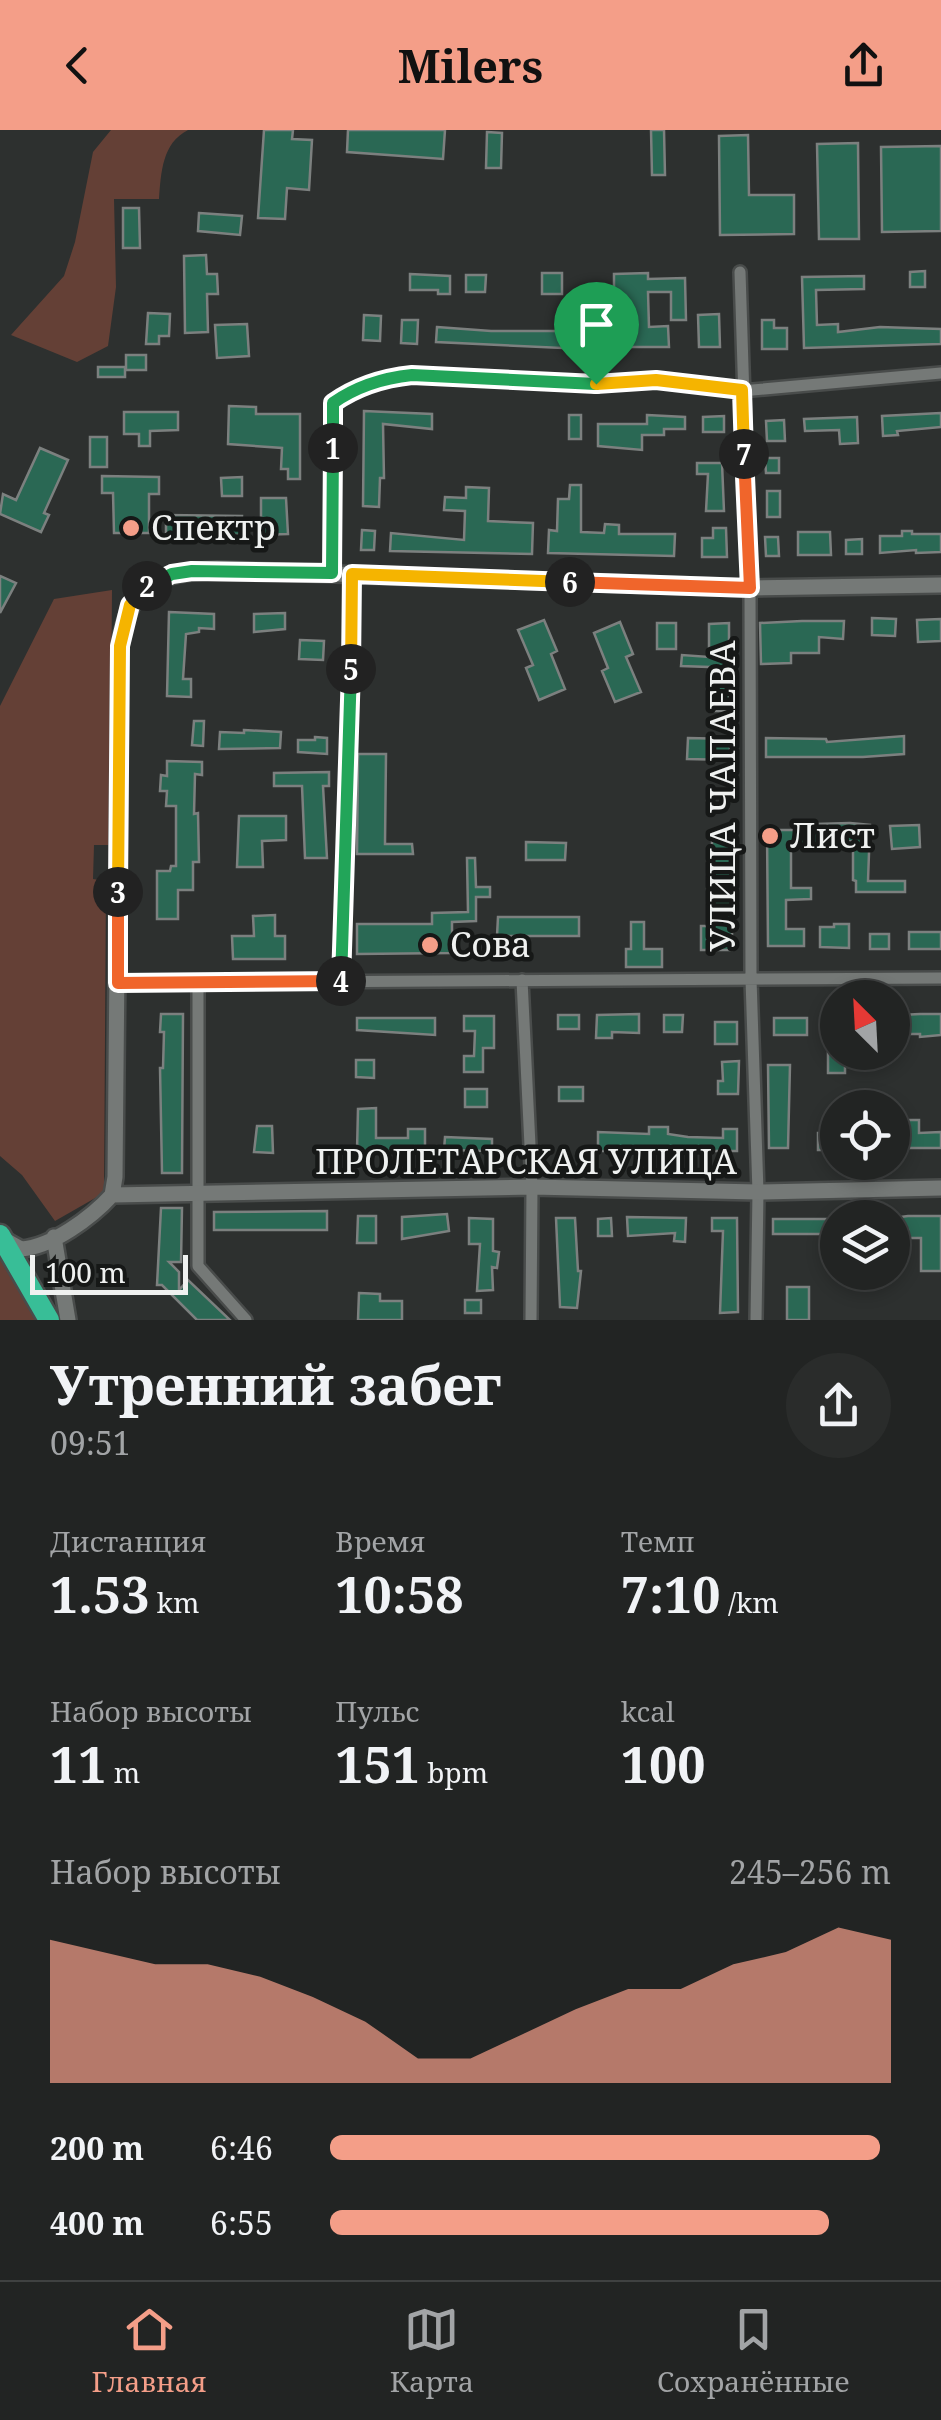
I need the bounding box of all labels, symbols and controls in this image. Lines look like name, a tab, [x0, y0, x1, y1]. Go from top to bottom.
text: Milers	[398, 35, 543, 96]
icon: back	[50, 38, 105, 93]
icon: share	[836, 38, 891, 93]
pin	[554, 282, 639, 385]
icon: arrive	[569, 297, 624, 352]
pin: 1	[308, 423, 358, 473]
text: 1	[325, 429, 341, 467]
pin: 7	[719, 429, 769, 479]
text: 7	[736, 435, 752, 473]
place label: Спектр	[151, 503, 276, 550]
marker: Спектр	[120, 517, 142, 539]
pin: 6	[545, 557, 595, 607]
pin: 2	[122, 561, 172, 611]
text: 6	[562, 563, 578, 601]
text: 2	[139, 567, 155, 605]
street label: УЛИЦА ЧАПАЕВА	[698, 640, 745, 951]
pin: 5	[326, 644, 376, 694]
text: 5	[343, 650, 359, 688]
place label: Лист	[790, 811, 875, 858]
marker: Лист	[759, 825, 781, 847]
pin: 3	[93, 867, 143, 917]
text: 3	[110, 873, 126, 911]
place label: Сова	[450, 920, 531, 967]
marker: Сова	[419, 934, 441, 956]
pin: 4	[316, 956, 366, 1006]
text: 4	[333, 962, 349, 1000]
north arrow	[820, 980, 910, 1070]
map controls	[820, 980, 910, 1290]
button: locate	[820, 1090, 910, 1180]
street label: ПРОЛЕТАРСКАЯ УЛИЦА	[315, 1137, 737, 1184]
button: layers	[820, 1200, 910, 1290]
scale bar	[30, 1250, 188, 1294]
text: 100 m	[45, 1253, 126, 1291]
text: Утренний забег	[50, 1346, 501, 1421]
button: share	[786, 1353, 891, 1458]
text: 09:51	[50, 1421, 131, 1464]
text: Дистанция	[50, 1522, 206, 1560]
text: Время	[335, 1522, 426, 1560]
text: Темп	[621, 1522, 695, 1560]
text: 1.53	[50, 1560, 149, 1628]
text: 10:58	[335, 1560, 464, 1628]
text: 7:10	[621, 1560, 721, 1628]
text: km	[149, 1583, 200, 1621]
text: /km	[721, 1583, 779, 1621]
text: Набор высоты	[50, 1692, 252, 1730]
text: Пульс	[335, 1692, 419, 1730]
text: kcal	[621, 1692, 675, 1730]
text: 11	[50, 1730, 107, 1798]
text: 151	[335, 1730, 420, 1798]
text: 100	[621, 1730, 705, 1798]
text: m	[107, 1753, 140, 1791]
text: bpm	[420, 1753, 488, 1791]
text: Набор высоты	[50, 1850, 281, 1893]
text: 245–256 m	[729, 1850, 891, 1893]
text: 200 m	[50, 2126, 144, 2169]
text: 6:46	[210, 2126, 273, 2169]
text: 400 m	[50, 2201, 144, 2244]
text: 6:55	[210, 2201, 273, 2244]
tab: Главная	[92, 2302, 207, 2400]
tab: Карта	[390, 2302, 474, 2400]
tab: Сохранённые	[657, 2302, 849, 2400]

